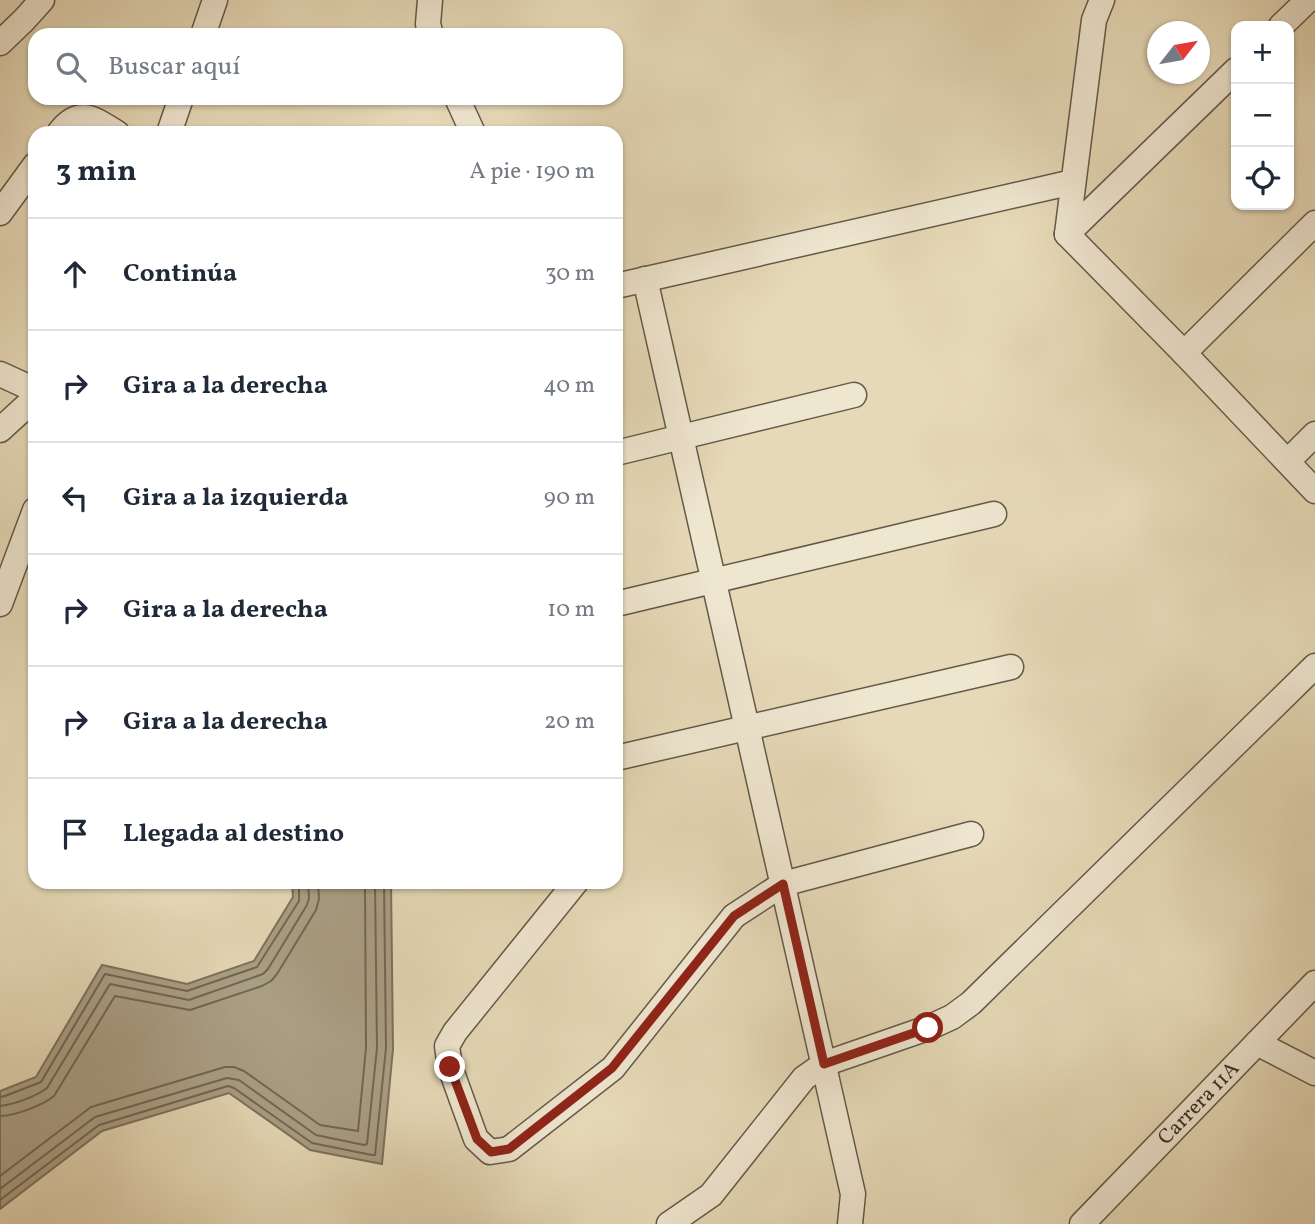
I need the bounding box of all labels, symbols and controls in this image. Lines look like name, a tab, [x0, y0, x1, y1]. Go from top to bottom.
north arrow	[1147, 21, 1210, 84]
map controls	[1231, 21, 1294, 210]
button: +	[1231, 21, 1294, 84]
search box	[28, 28, 623, 105]
icon: search	[52, 48, 90, 86]
text: Buscar aquí	[108, 49, 240, 85]
button: −	[1231, 84, 1294, 147]
button: locate	[1231, 147, 1294, 210]
text: 3 min	[56, 151, 137, 193]
text: A pie · 190 m	[469, 156, 595, 188]
icon: ahead	[56, 255, 94, 293]
text: Continúa	[123, 256, 237, 292]
text: 30 m	[545, 258, 595, 290]
icon: right	[56, 367, 94, 405]
text: Gira a la derecha	[123, 368, 328, 404]
text: 40 m	[543, 370, 595, 402]
icon: left	[56, 479, 94, 517]
text: Gira a la izquierda	[123, 480, 348, 516]
text: 90 m	[544, 482, 595, 514]
icon: right	[56, 591, 94, 629]
text: Gira a la derecha	[123, 592, 328, 628]
text: 10 m	[547, 594, 595, 626]
icon: right	[56, 703, 94, 741]
text: Gira a la derecha	[123, 704, 328, 740]
text: 20 m	[544, 706, 595, 738]
icon: arrive	[56, 815, 94, 853]
text: Llegada al destino	[123, 816, 344, 852]
route start	[912, 1012, 943, 1043]
route end	[434, 1051, 465, 1082]
street label: Carrera 11A	[1151, 1055, 1246, 1152]

